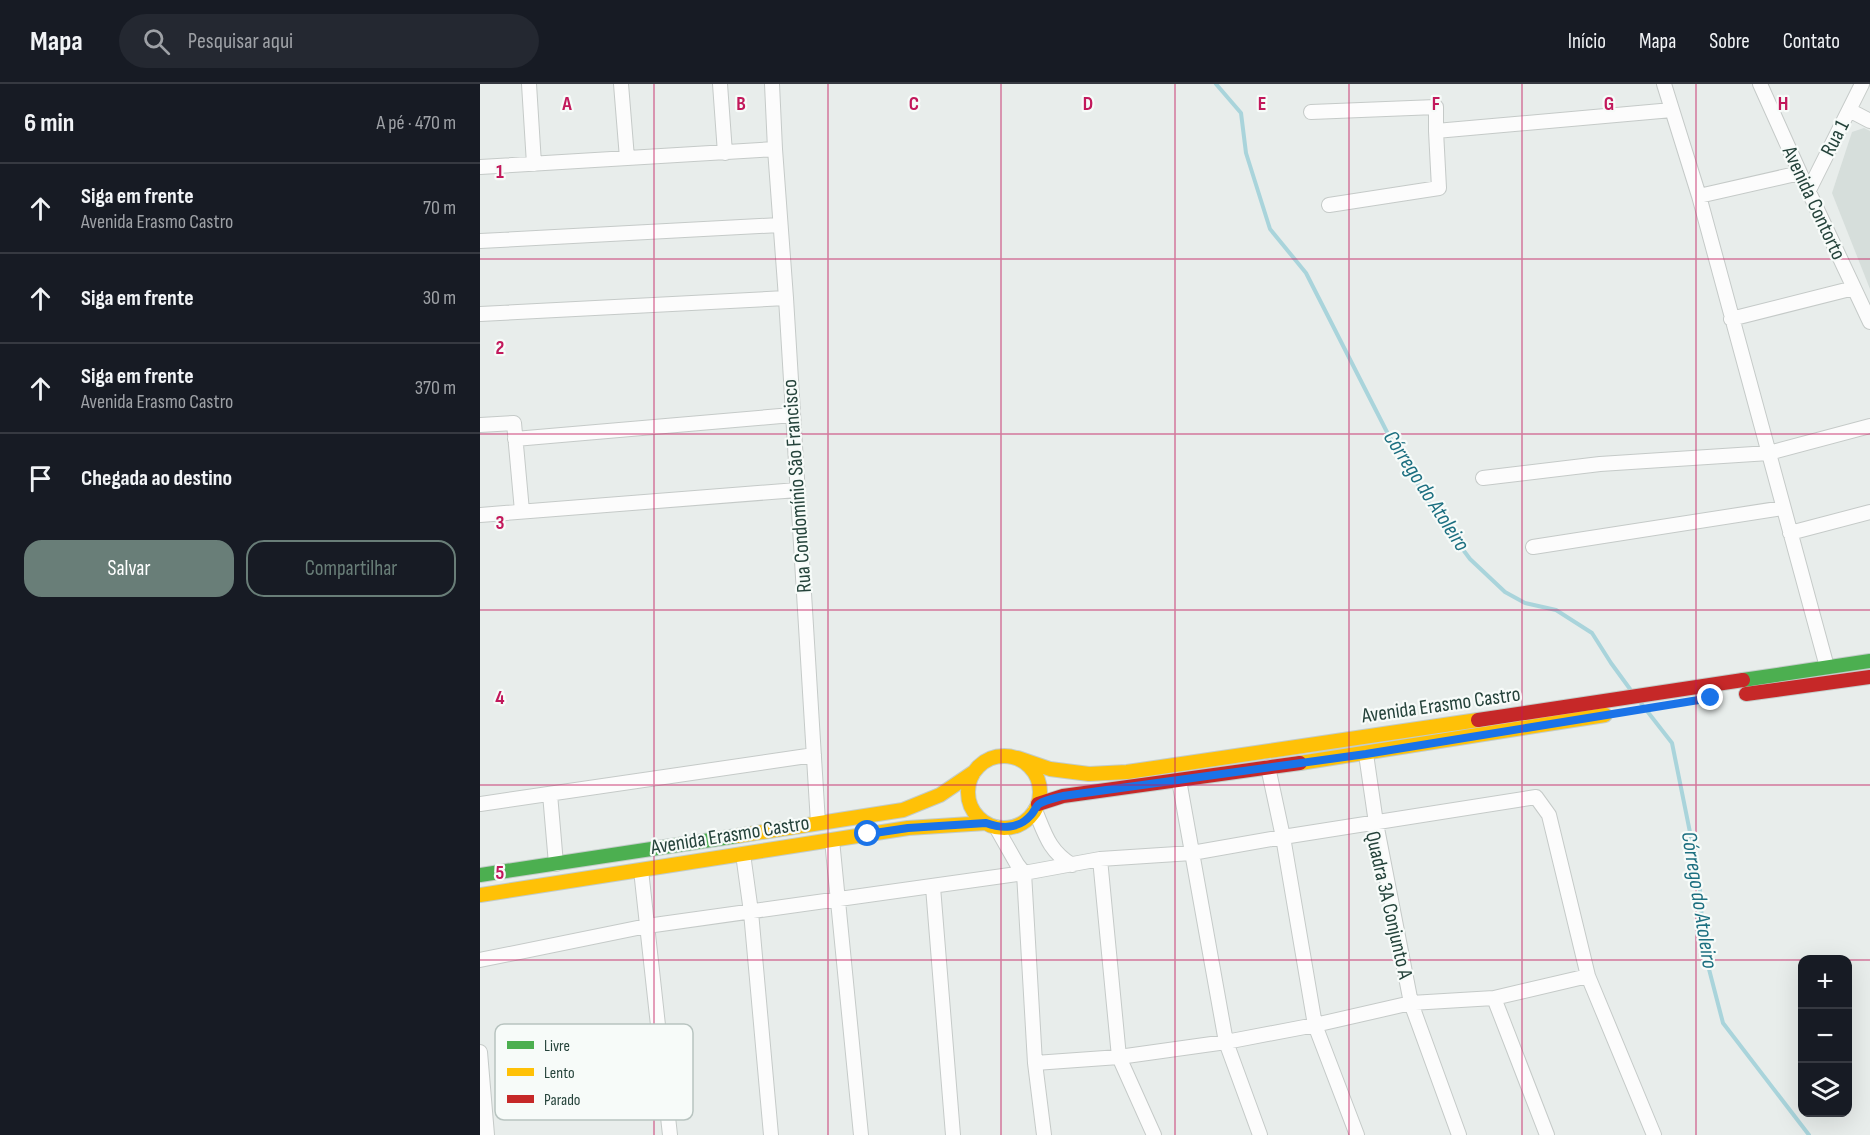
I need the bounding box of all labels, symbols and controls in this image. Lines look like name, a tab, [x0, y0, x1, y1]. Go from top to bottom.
search box	[119, 14, 539, 68]
text: Mapa	[30, 25, 83, 58]
icon: search	[140, 25, 173, 58]
text: Pesquisar aqui	[188, 28, 293, 55]
text: Início	[1568, 29, 1606, 54]
text: Mapa	[1639, 29, 1676, 54]
text: Sobre	[1709, 29, 1750, 54]
text: Contato	[1783, 29, 1840, 54]
text: A	[561, 92, 572, 116]
text: B	[736, 92, 746, 116]
text: C	[909, 92, 919, 116]
text: D	[1083, 92, 1093, 116]
text: E	[1258, 92, 1266, 116]
text: F	[1432, 92, 1440, 116]
text: G	[1604, 92, 1614, 116]
text: H	[1778, 92, 1788, 116]
text: 6 min	[24, 108, 74, 139]
text: A pé · 470 m	[377, 111, 456, 135]
street label: Rua 1	[1815, 115, 1855, 160]
street label: Avenida Contorto	[1776, 141, 1851, 264]
text: 1	[496, 160, 504, 184]
text: Siga em frente	[81, 183, 194, 210]
icon: ahead	[24, 192, 57, 225]
text: 70 m	[423, 196, 456, 220]
text: Avenida Erasmo Castro	[81, 210, 233, 234]
icon: ahead	[24, 282, 57, 315]
text: Siga em frente	[81, 285, 194, 312]
text: 30 m	[423, 286, 456, 310]
text: 2	[496, 336, 504, 360]
text: Siga em frente	[81, 363, 194, 390]
icon: ahead	[24, 372, 57, 405]
text: 370 m	[415, 376, 456, 400]
street label: Rua Condomínio São Francisco	[777, 378, 817, 594]
text: Avenida Erasmo Castro	[81, 390, 233, 414]
water label: Córrego do Atoleiro	[1377, 426, 1475, 556]
icon: arrive	[24, 462, 57, 495]
text: Chegada ao destino	[81, 465, 232, 492]
text: 3	[496, 511, 505, 535]
button: Salvar	[24, 540, 234, 597]
button: Compartilhar	[246, 540, 456, 597]
street label: Avenida Erasmo Castro	[1359, 681, 1522, 729]
route end	[1697, 684, 1723, 710]
text: 4	[495, 686, 505, 710]
street label: Avenida Erasmo Castro	[648, 810, 811, 860]
route start	[854, 820, 880, 846]
street label: Quadra 3A Conjunto A	[1360, 829, 1418, 982]
water label: Córrego do Atoleiro	[1675, 830, 1723, 971]
text: 5	[496, 861, 505, 885]
map controls	[1798, 955, 1852, 1117]
button: +	[1798, 955, 1852, 1009]
button: −	[1798, 1009, 1852, 1063]
legend	[495, 1024, 693, 1120]
text: Livre	[544, 1037, 570, 1056]
button: layers	[1798, 1063, 1852, 1117]
text: Lento	[544, 1064, 575, 1083]
text: Parado	[544, 1091, 581, 1110]

